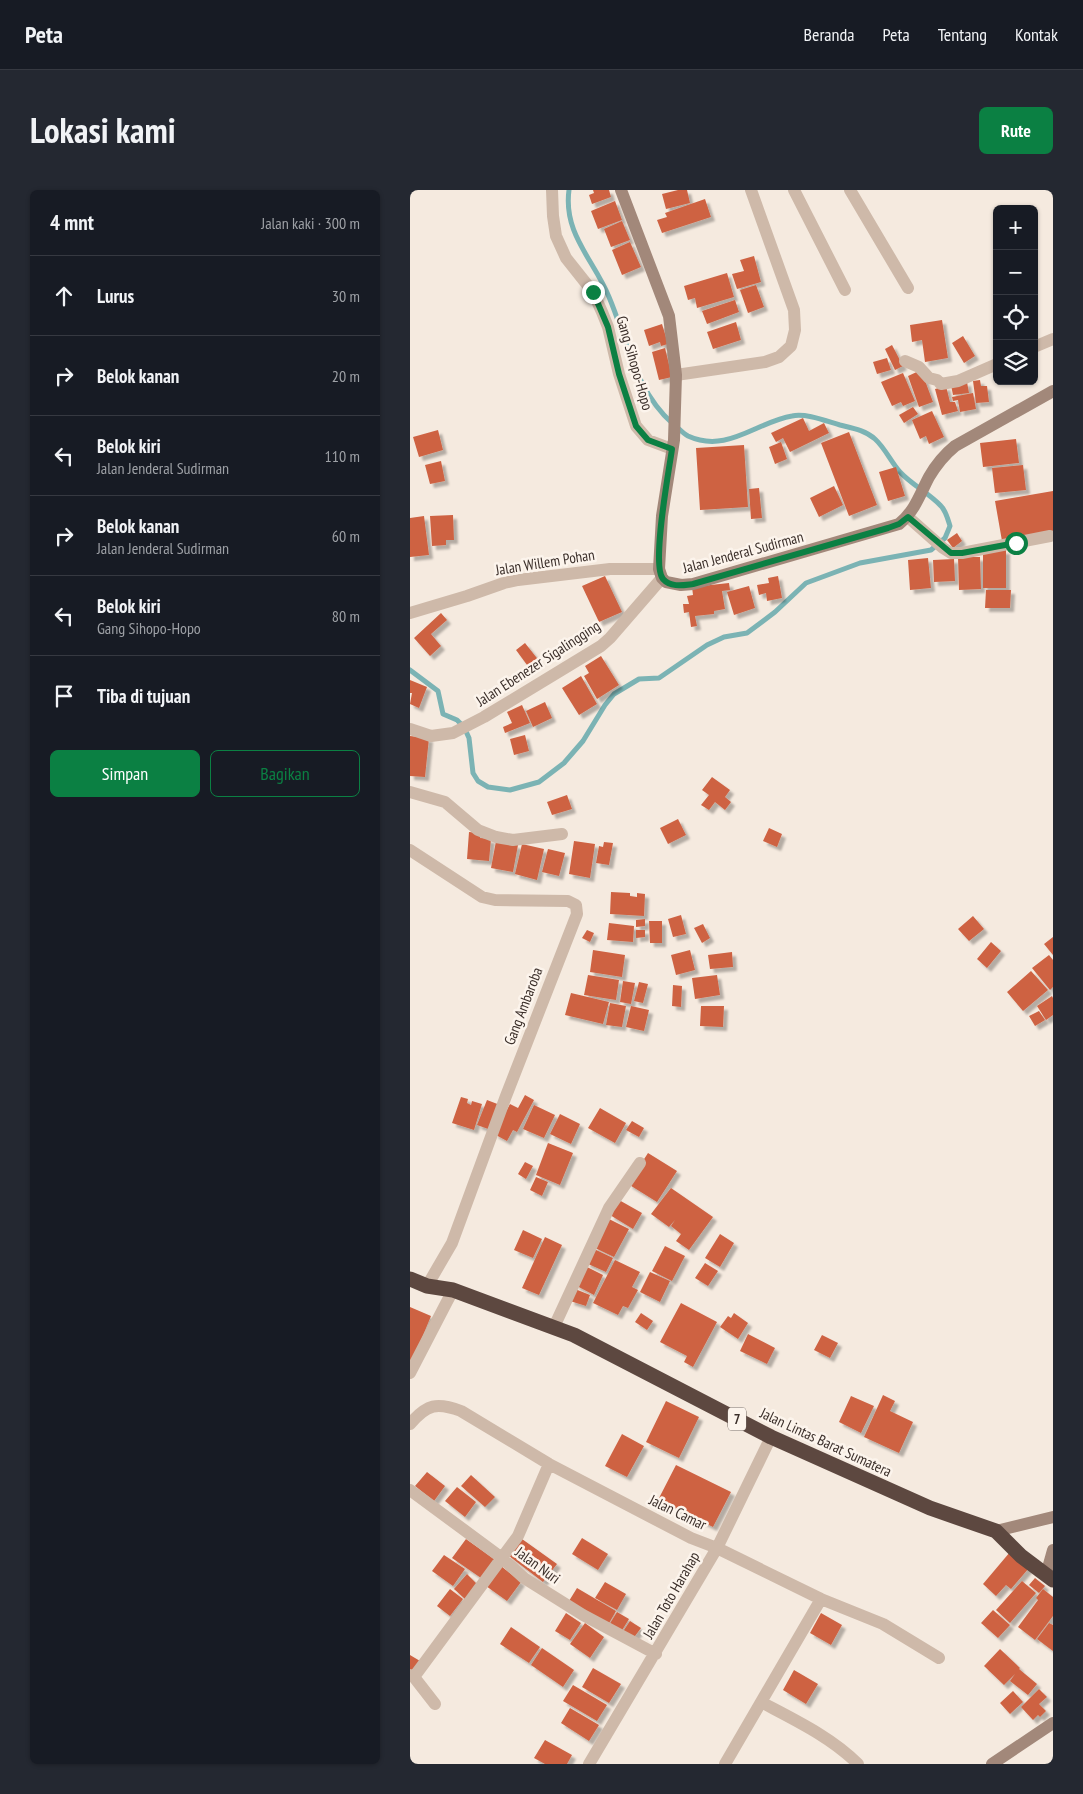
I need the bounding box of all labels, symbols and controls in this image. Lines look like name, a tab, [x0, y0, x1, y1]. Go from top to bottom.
text: Peta	[25, 19, 63, 50]
text: Beranda	[804, 23, 854, 46]
text: Peta	[882, 23, 910, 46]
text: Tentang	[938, 23, 987, 46]
text: Kontak	[1015, 23, 1058, 46]
text: Lokasi kami	[30, 107, 176, 153]
button: Rute	[979, 107, 1053, 154]
map controls	[993, 205, 1038, 385]
button: +	[993, 205, 1038, 250]
text: 4 mnt	[50, 209, 94, 236]
text: Jalan kaki · 300 m	[261, 213, 360, 233]
button: −	[993, 250, 1038, 295]
route end	[582, 281, 605, 304]
icon: ahead	[50, 282, 78, 310]
text: Lurus	[97, 284, 134, 308]
text: 30 m	[332, 286, 360, 306]
button: locate	[993, 295, 1038, 340]
street label: Gang Sihopo-Hopo	[612, 314, 658, 412]
button: layers	[993, 340, 1038, 385]
icon: right	[50, 362, 78, 390]
text: Belok kanan	[97, 364, 179, 388]
text: 20 m	[332, 366, 360, 386]
text: Belok kiri	[97, 434, 161, 458]
icon: left	[50, 442, 78, 470]
text: 110 m	[325, 446, 360, 466]
text: Jalan Jenderal Sudirman	[97, 458, 229, 478]
text: Belok kanan	[97, 514, 179, 538]
icon: right	[50, 522, 78, 550]
text: 60 m	[332, 526, 360, 546]
street label: Jalan Jenderal Sudirman	[680, 527, 805, 577]
route start	[1005, 532, 1028, 555]
text: Jalan Jenderal Sudirman	[97, 538, 229, 558]
street label: Jalan Willem Pohan	[493, 545, 596, 579]
text: Belok kiri	[97, 594, 161, 618]
icon: left	[50, 602, 78, 630]
text: 80 m	[332, 606, 360, 626]
street label: Jalan Ebenezer Sigalingging	[472, 616, 604, 711]
text: Gang Sihopo-Hopo	[97, 618, 201, 638]
icon: arrive	[50, 682, 78, 710]
text: Tiba di tujuan	[97, 684, 190, 708]
button: Simpan	[50, 750, 200, 797]
button: Bagikan	[210, 750, 360, 797]
street label: Gang Ambaroba	[499, 964, 547, 1048]
street label: Jalan Lintas Barat Sumatera	[756, 1403, 895, 1481]
road number: 7	[728, 1408, 746, 1430]
street label: Jalan Camar	[645, 1490, 711, 1534]
street label: Jalan Nuri	[511, 1542, 564, 1588]
street label: Jalan Toto Harahap	[638, 1548, 703, 1643]

